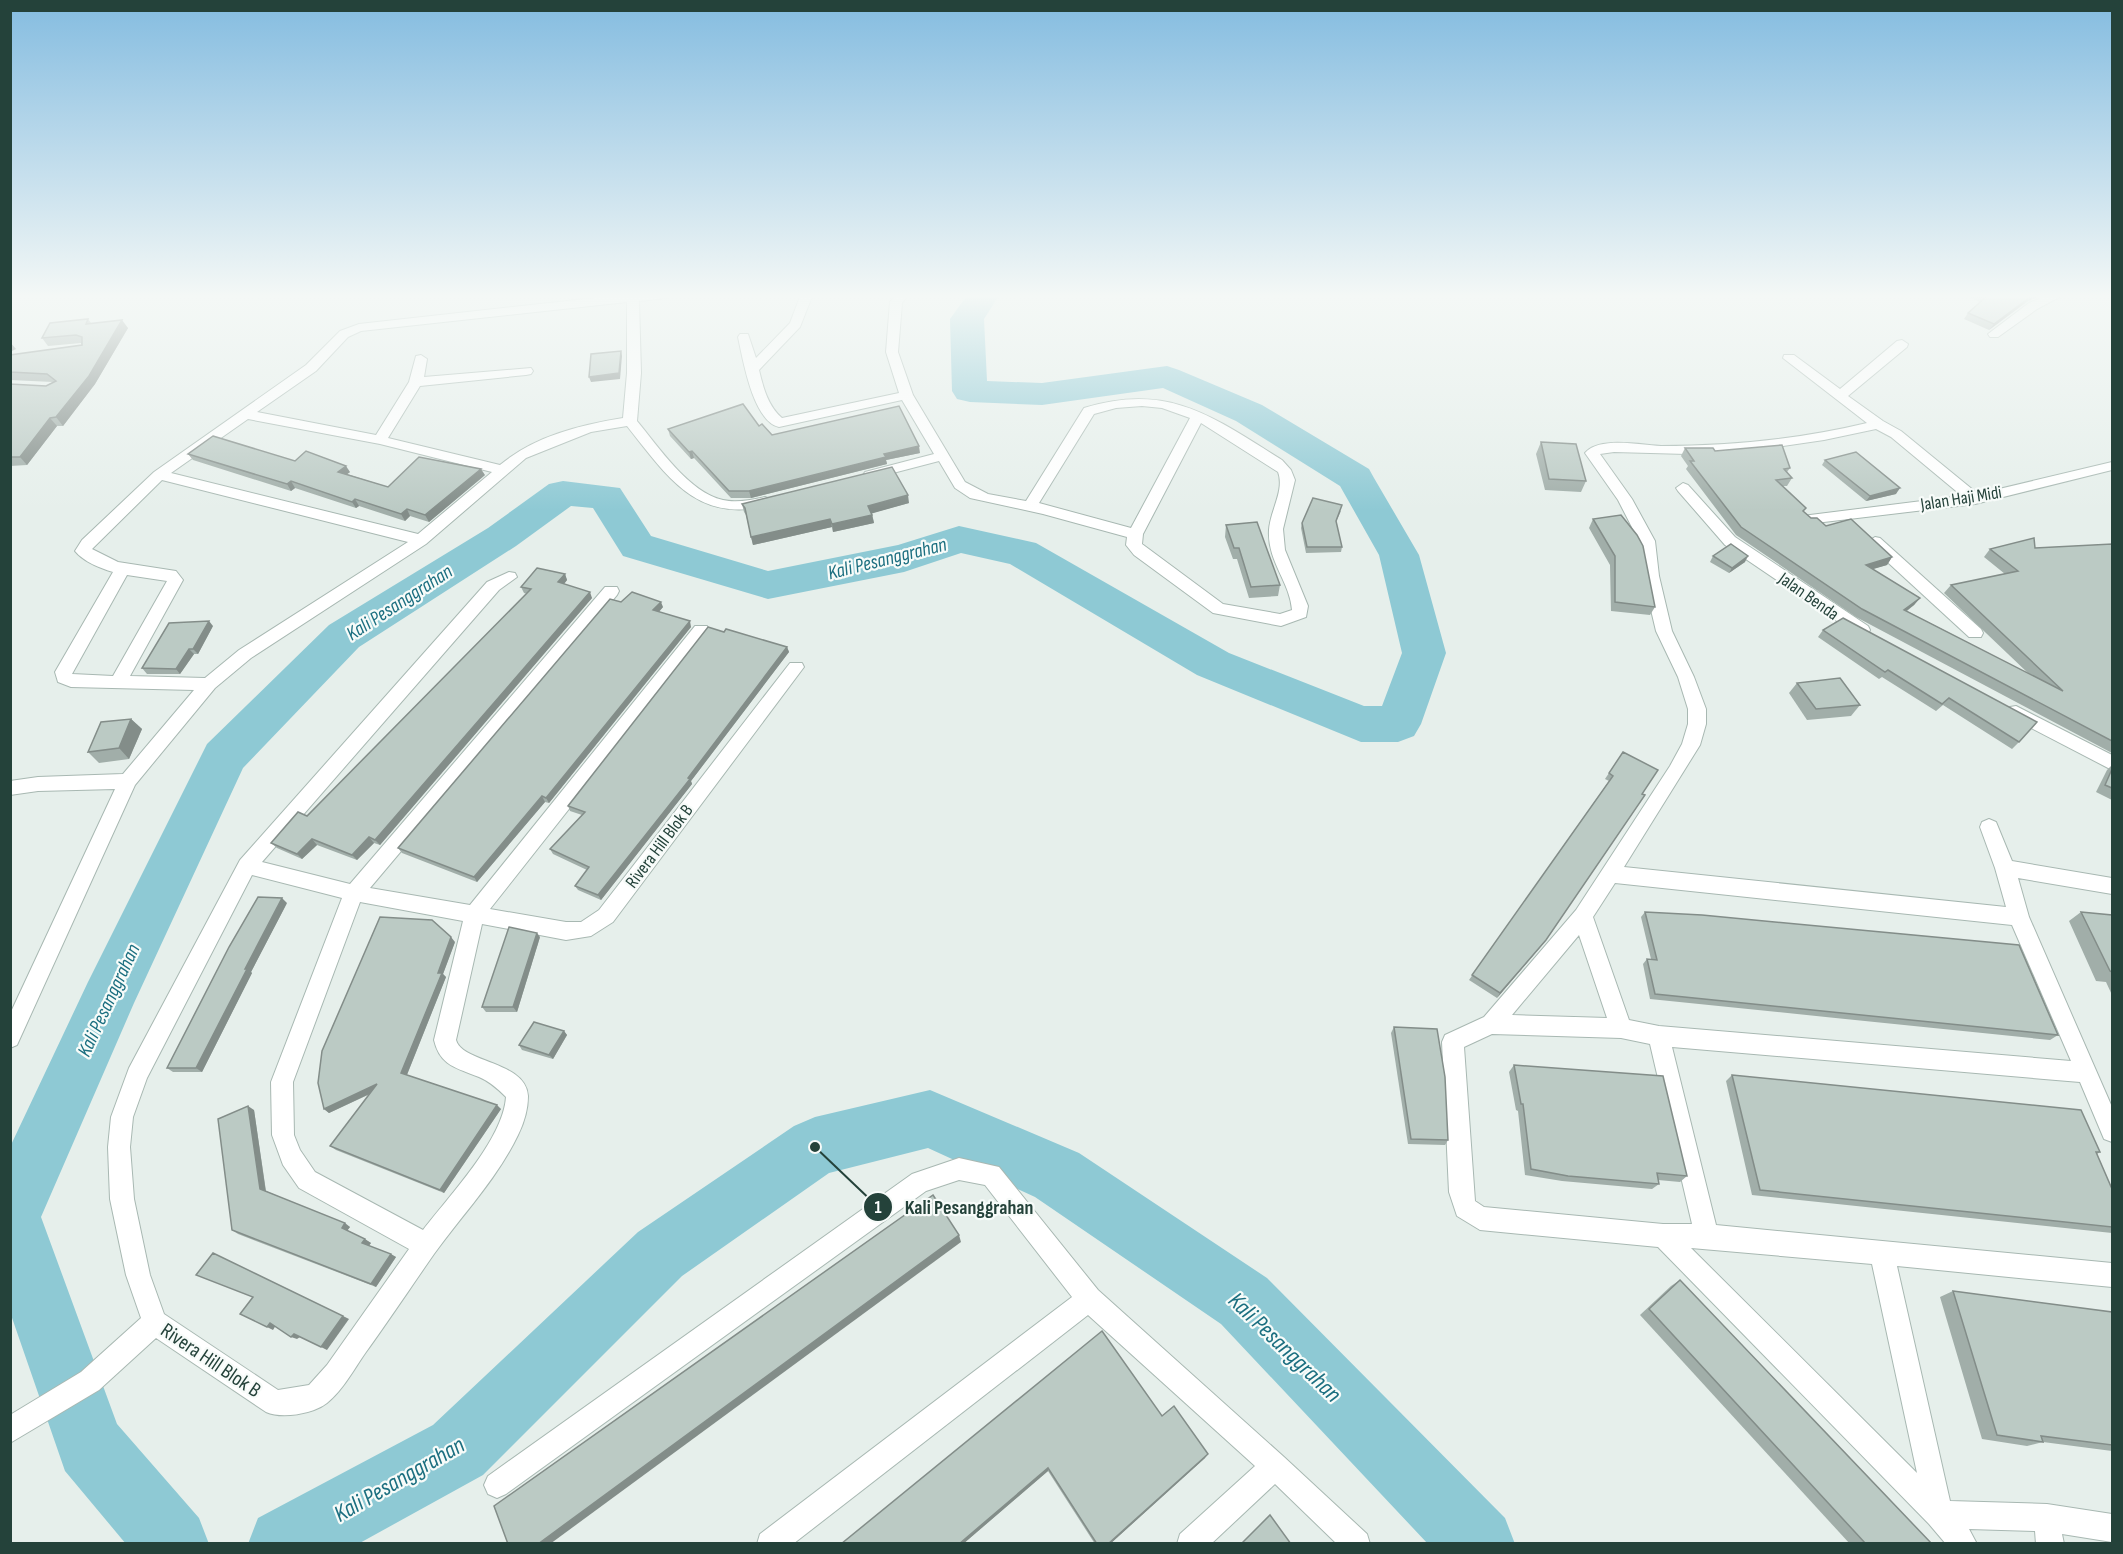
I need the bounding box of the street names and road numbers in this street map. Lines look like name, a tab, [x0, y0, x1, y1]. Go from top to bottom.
street label: Jalan Haji Midi	[1918, 482, 2003, 515]
street label: Jalan Benda	[1774, 567, 1843, 625]
street label: Rivera Hill Blok B	[621, 800, 698, 892]
street label: Rivera Hill Blok B	[156, 1318, 266, 1403]

